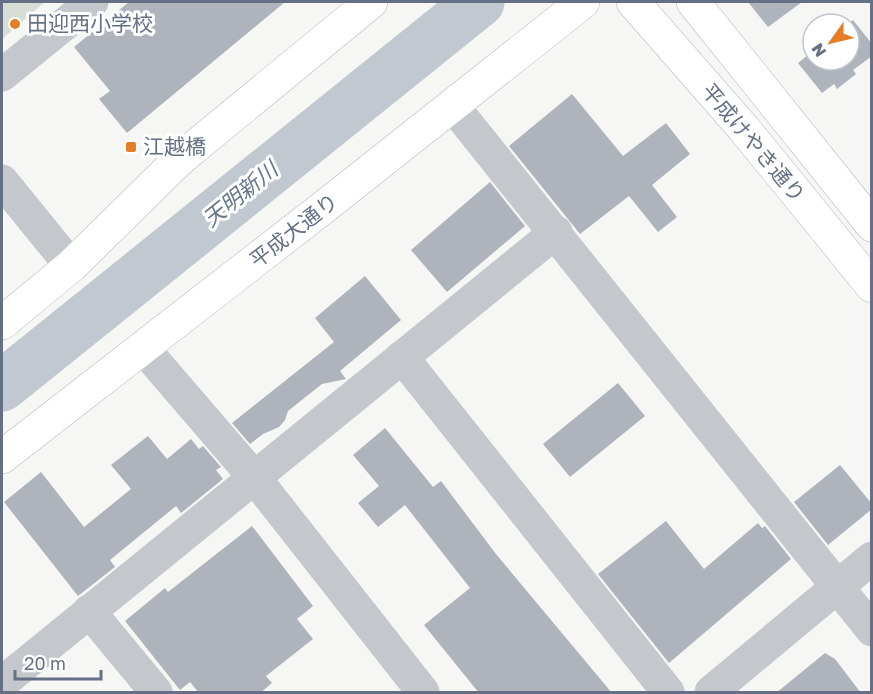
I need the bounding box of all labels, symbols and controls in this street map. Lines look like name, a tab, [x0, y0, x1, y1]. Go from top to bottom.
place label: 田迎西小学校	[27, 10, 153, 36]
north arrow	[801, 12, 861, 72]
marker: 田迎西小学校	[8, 17, 22, 31]
text: N	[807, 40, 830, 61]
street label: 平成けやき通り	[697, 78, 811, 207]
place label: 江越橋	[143, 133, 206, 159]
marker: 江越橋	[124, 140, 138, 154]
water label: 天明新川	[197, 154, 284, 232]
street label: 平成大通り	[244, 188, 343, 273]
scale bar	[15, 643, 100, 681]
text: 20 m	[24, 652, 66, 674]

